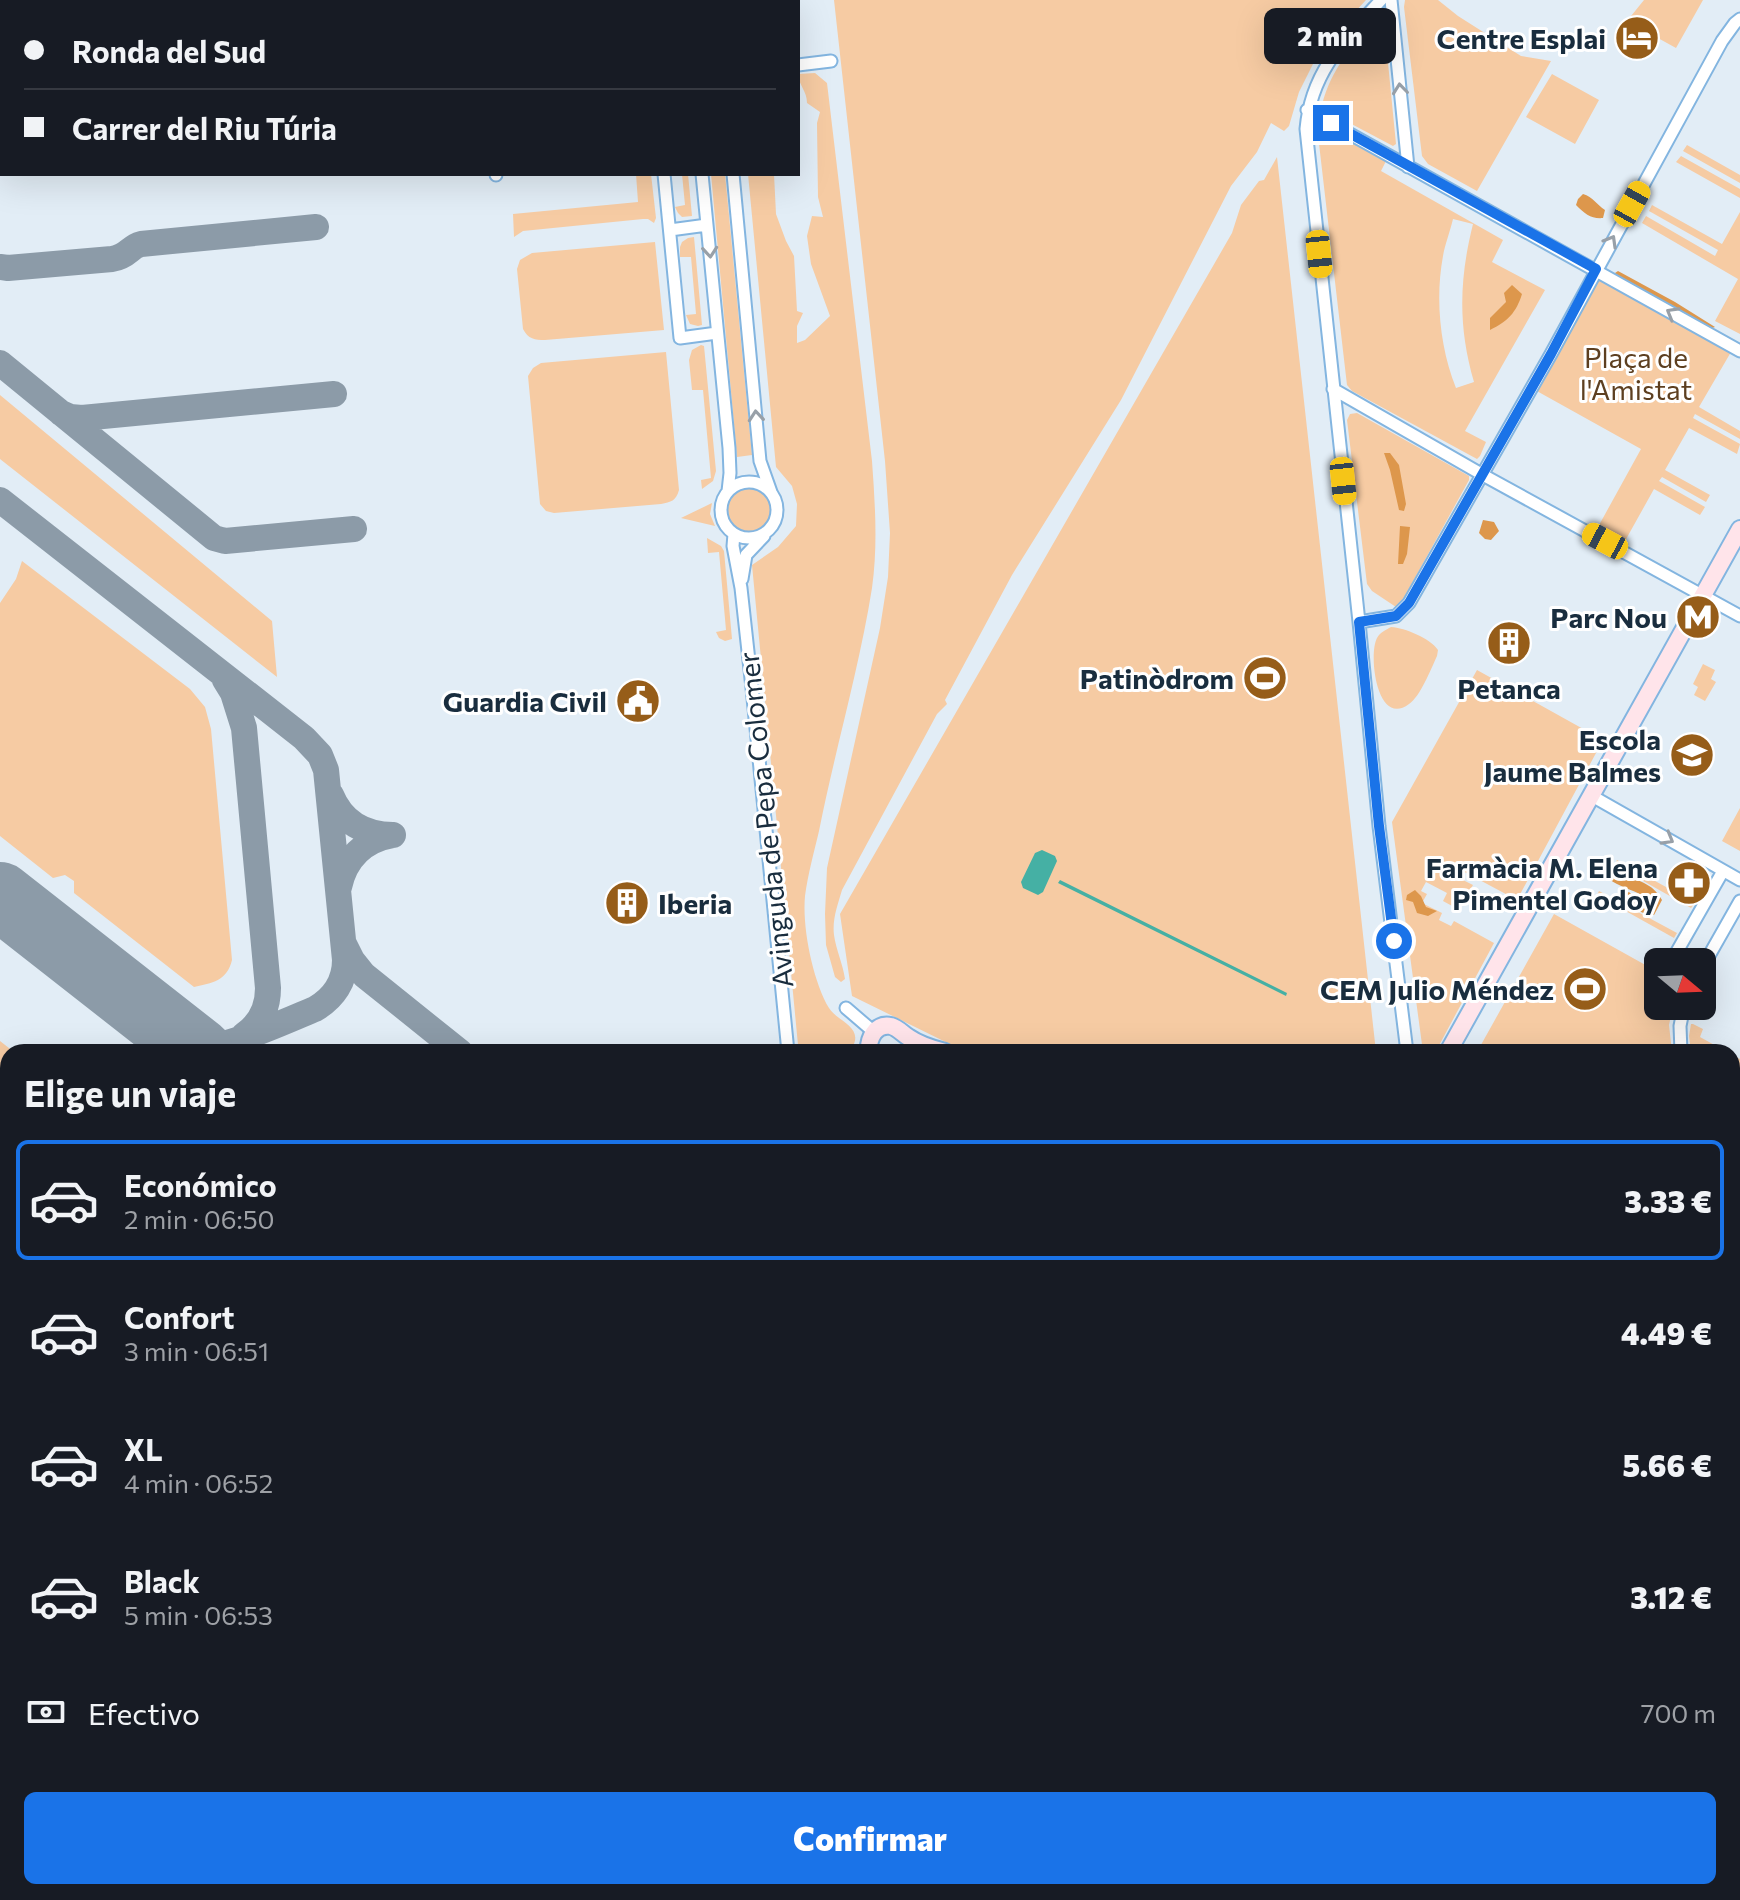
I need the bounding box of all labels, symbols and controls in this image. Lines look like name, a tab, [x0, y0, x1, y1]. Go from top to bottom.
callout: 2 min	[1265, 7, 1397, 63]
hotel icon: Centre Esplai	[1613, 14, 1661, 62]
text: 2 min	[1297, 20, 1363, 51]
place label: Centre Esplai	[1437, 21, 1606, 55]
text: Ronda del Sud	[72, 32, 266, 69]
one-way arrow	[1392, 82, 1409, 95]
route end	[1313, 105, 1349, 141]
text: Carrer del Riu Túria	[72, 109, 337, 146]
car	[1610, 177, 1654, 231]
car	[1305, 229, 1333, 279]
one-way arrow	[1601, 236, 1617, 250]
one-way arrow	[701, 246, 718, 259]
one-way arrow	[1666, 307, 1681, 323]
park label: Plaça de l'Amistat	[1580, 340, 1692, 406]
one-way arrow	[748, 409, 765, 422]
car	[1329, 456, 1357, 506]
car	[1578, 519, 1632, 563]
metro station icon: Parc Nou	[1674, 593, 1722, 641]
place label: Parc Nou	[1550, 600, 1667, 634]
building icon: Petanca	[1485, 619, 1533, 667]
street label: Avinguda de Pepa Colomer	[730, 650, 800, 990]
sports icon: Patinòdrom	[1241, 654, 1289, 702]
place label: Patinòdrom	[1080, 661, 1234, 695]
place label: Petanca	[1457, 671, 1561, 705]
public building icon: Guardia Civil	[614, 677, 662, 725]
place label: Guardia Civil	[443, 684, 607, 718]
place label: Escola Jaume Balmes	[1484, 722, 1661, 788]
school or university icon: Escola Jaume Balmes	[1668, 731, 1716, 779]
one-way arrow	[1659, 829, 1673, 845]
place label: Farmàcia M. Elena Pimentel Godoy	[1426, 850, 1658, 916]
pharmacy icon: Farmàcia M. Elena Pimentel Godoy	[1665, 859, 1713, 907]
building icon: Iberia	[603, 879, 651, 927]
place label: Iberia	[658, 886, 732, 920]
route start	[1376, 923, 1412, 959]
north arrow	[1644, 948, 1716, 1020]
map controls	[1644, 948, 1716, 1020]
sports icon: CEM Julio Méndez	[1561, 965, 1609, 1013]
place label: CEM Julio Méndez	[1320, 972, 1554, 1006]
text: Elige un viaje	[24, 1070, 236, 1114]
icon: car	[28, 1164, 100, 1236]
text: Económico	[124, 1166, 277, 1203]
text: 3.33 €	[1624, 1182, 1712, 1219]
text: 2 min · 06:50	[124, 1203, 275, 1234]
icon: car	[28, 1296, 100, 1368]
text: Confort	[124, 1298, 235, 1335]
text: 4.49 €	[1621, 1314, 1712, 1351]
text: 3 min · 06:51	[124, 1335, 269, 1366]
icon: car	[28, 1428, 100, 1500]
text: XL	[124, 1430, 163, 1467]
text: 5.66 €	[1622, 1446, 1712, 1483]
text: 4 min · 06:52	[124, 1467, 273, 1498]
icon: car	[28, 1560, 100, 1632]
text: Black	[124, 1562, 200, 1599]
text: 3.12 €	[1630, 1578, 1712, 1615]
text: 5 min · 06:53	[124, 1599, 273, 1630]
icon: cash	[24, 1690, 68, 1734]
text: Efectivo	[88, 1694, 200, 1731]
text: 700 m	[1641, 1697, 1716, 1728]
button: Confirmar	[24, 1792, 1716, 1884]

